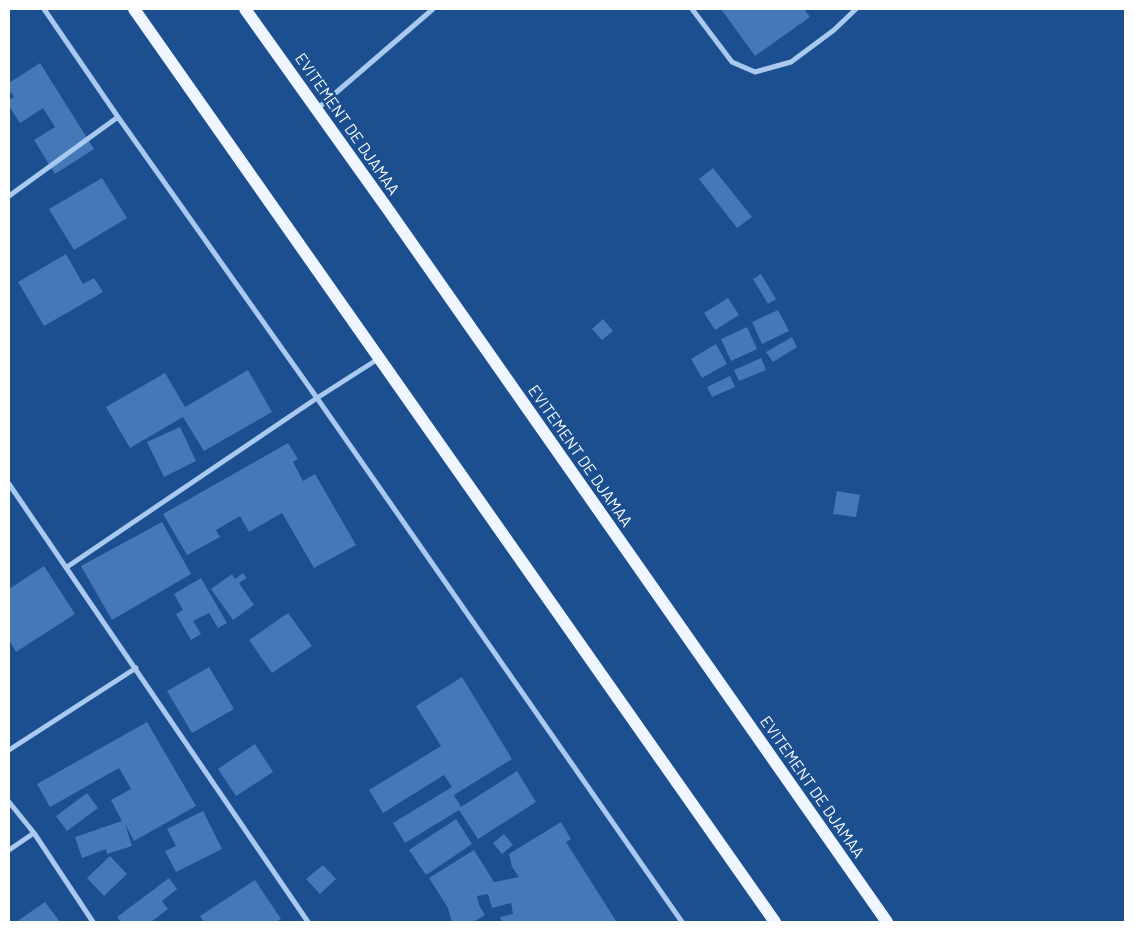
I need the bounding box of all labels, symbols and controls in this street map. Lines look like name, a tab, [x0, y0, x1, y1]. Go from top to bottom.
street label: EVITEMENT DE DJAMAA	[291, 49, 403, 199]
street label: EVITEMENT DE DJAMAA	[524, 381, 636, 531]
street label: EVITEMENT DE DJAMAA	[756, 712, 868, 862]

